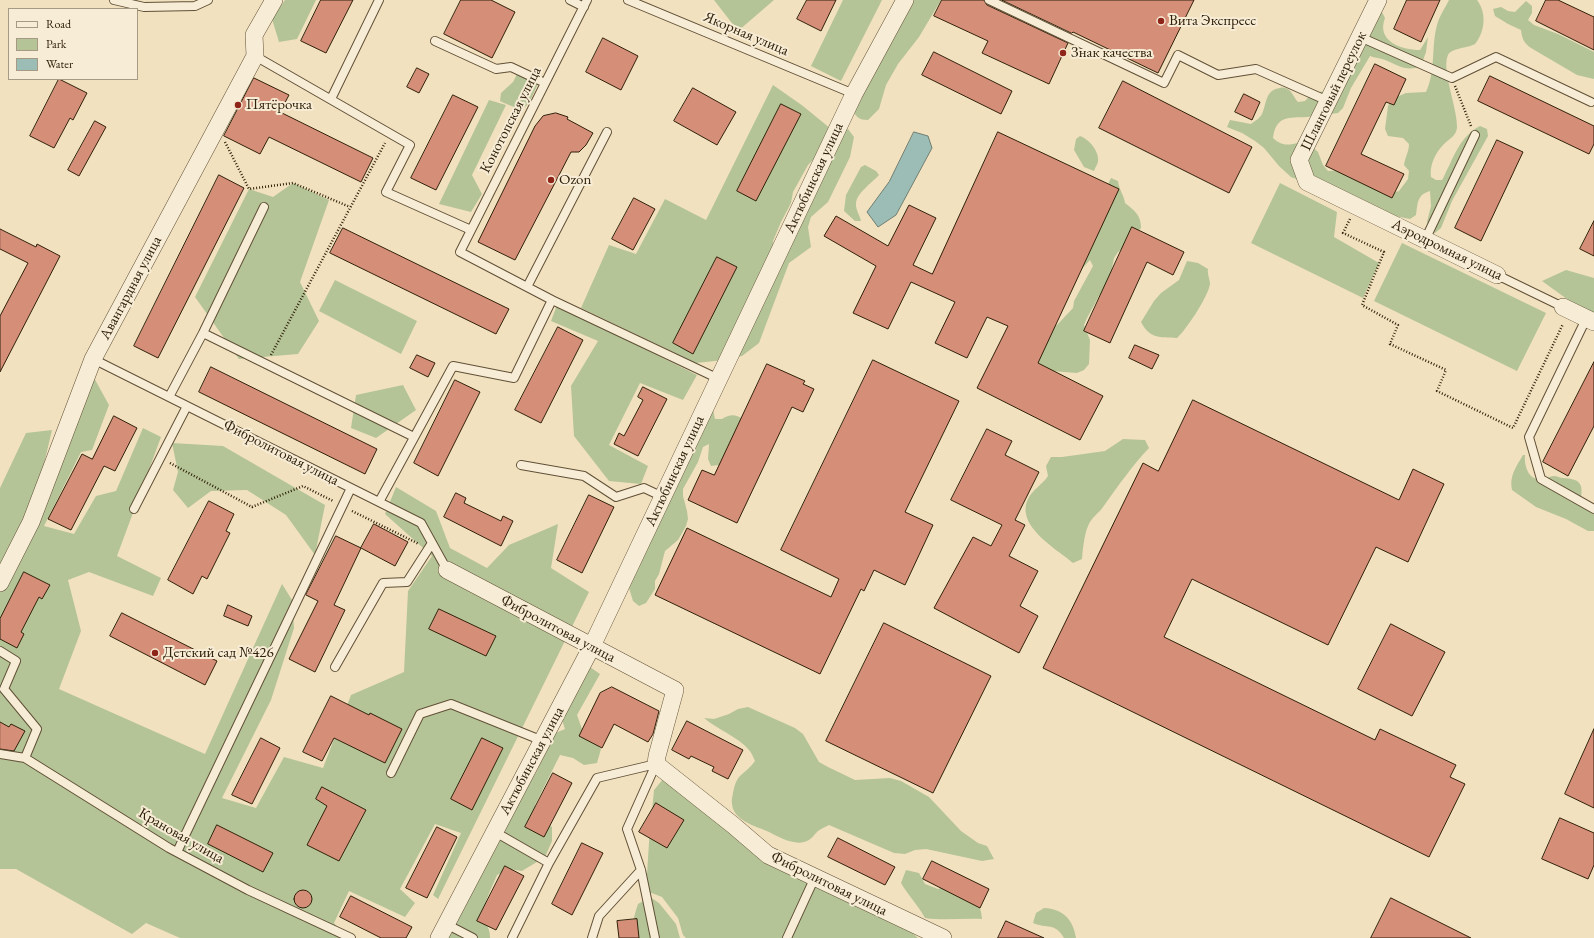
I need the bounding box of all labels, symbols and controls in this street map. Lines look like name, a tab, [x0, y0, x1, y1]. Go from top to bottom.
legend	[8, 8, 138, 80]
street label: Якорная улица	[701, 8, 791, 60]
place label: Вита Экспресс	[1169, 12, 1256, 30]
text: Road	[46, 16, 71, 32]
marker: Вита Экспресс	[1156, 16, 1166, 26]
street label: Шланговый переулок	[1297, 28, 1371, 154]
text: Park	[46, 36, 66, 52]
place label: Знак качества	[1071, 44, 1152, 62]
marker: Знак качества	[1058, 48, 1068, 58]
text: Water	[46, 56, 73, 72]
street label: Конотопская улица	[476, 64, 546, 176]
place label: Пятёрочка	[246, 96, 312, 114]
marker: Пятёрочка	[233, 100, 243, 110]
street label: Актюбинская улица	[780, 120, 848, 236]
place label: Ozon	[559, 171, 591, 189]
marker: Ozon	[546, 175, 556, 185]
street label: Аэродромная улица	[1389, 215, 1505, 285]
street label: Авангардная улица	[96, 233, 166, 343]
street label: Актюбинская улица	[641, 413, 709, 529]
street label: Фибролитовая улица	[220, 416, 342, 490]
street label: Фибролитовая улица	[498, 591, 618, 667]
place label: Детский сад №426	[163, 644, 274, 662]
marker: Детский сад №426	[150, 648, 160, 658]
street label: Актюбинская улица	[496, 704, 568, 818]
street label: Крановая улица	[135, 804, 227, 868]
street label: Фибролитовая улица	[768, 848, 890, 920]

